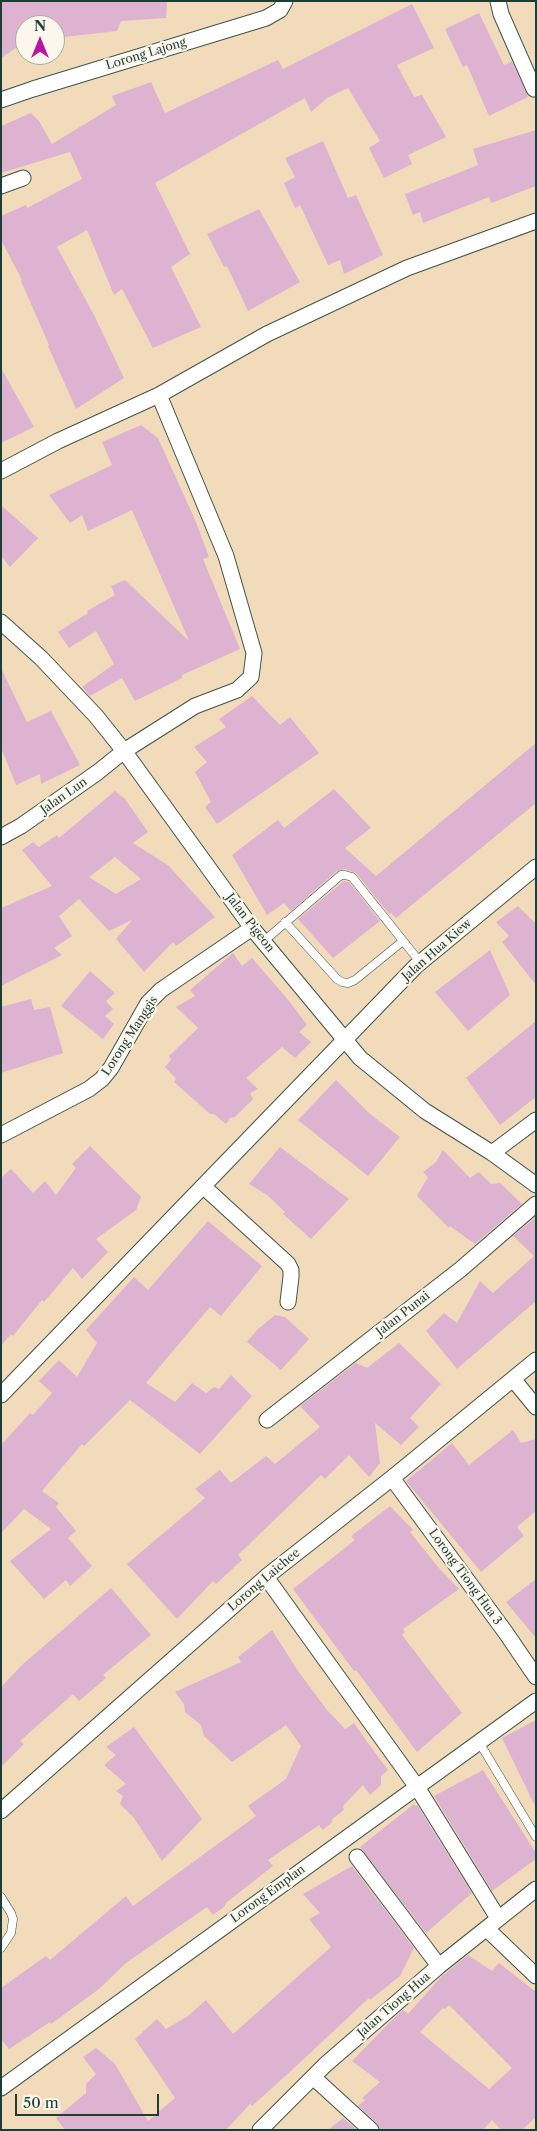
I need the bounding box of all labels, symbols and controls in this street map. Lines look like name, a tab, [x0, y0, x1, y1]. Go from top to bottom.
north arrow	[15, 15, 65, 65]
text: N	[34, 17, 46, 35]
street label: Lorong Lajong	[104, 35, 188, 73]
street label: Jalan Lun	[38, 775, 90, 817]
street label: Jalan Pigeon	[223, 891, 277, 955]
street label: Jalan Hua Kiew	[399, 916, 475, 984]
street label: Lorong Manggis	[99, 994, 161, 1078]
street label: Jalan Punai	[373, 1289, 433, 1339]
street label: Lorong Tiong Hua 3	[425, 1526, 505, 1628]
street label: Lorong Laichee	[225, 1546, 303, 1614]
street label: Lorong Emplan	[228, 1862, 308, 1926]
street label: Jalan Tiong Hua	[355, 1969, 433, 2041]
scale bar	[18, 2084, 161, 2116]
text: 50 m	[23, 2093, 59, 2112]

